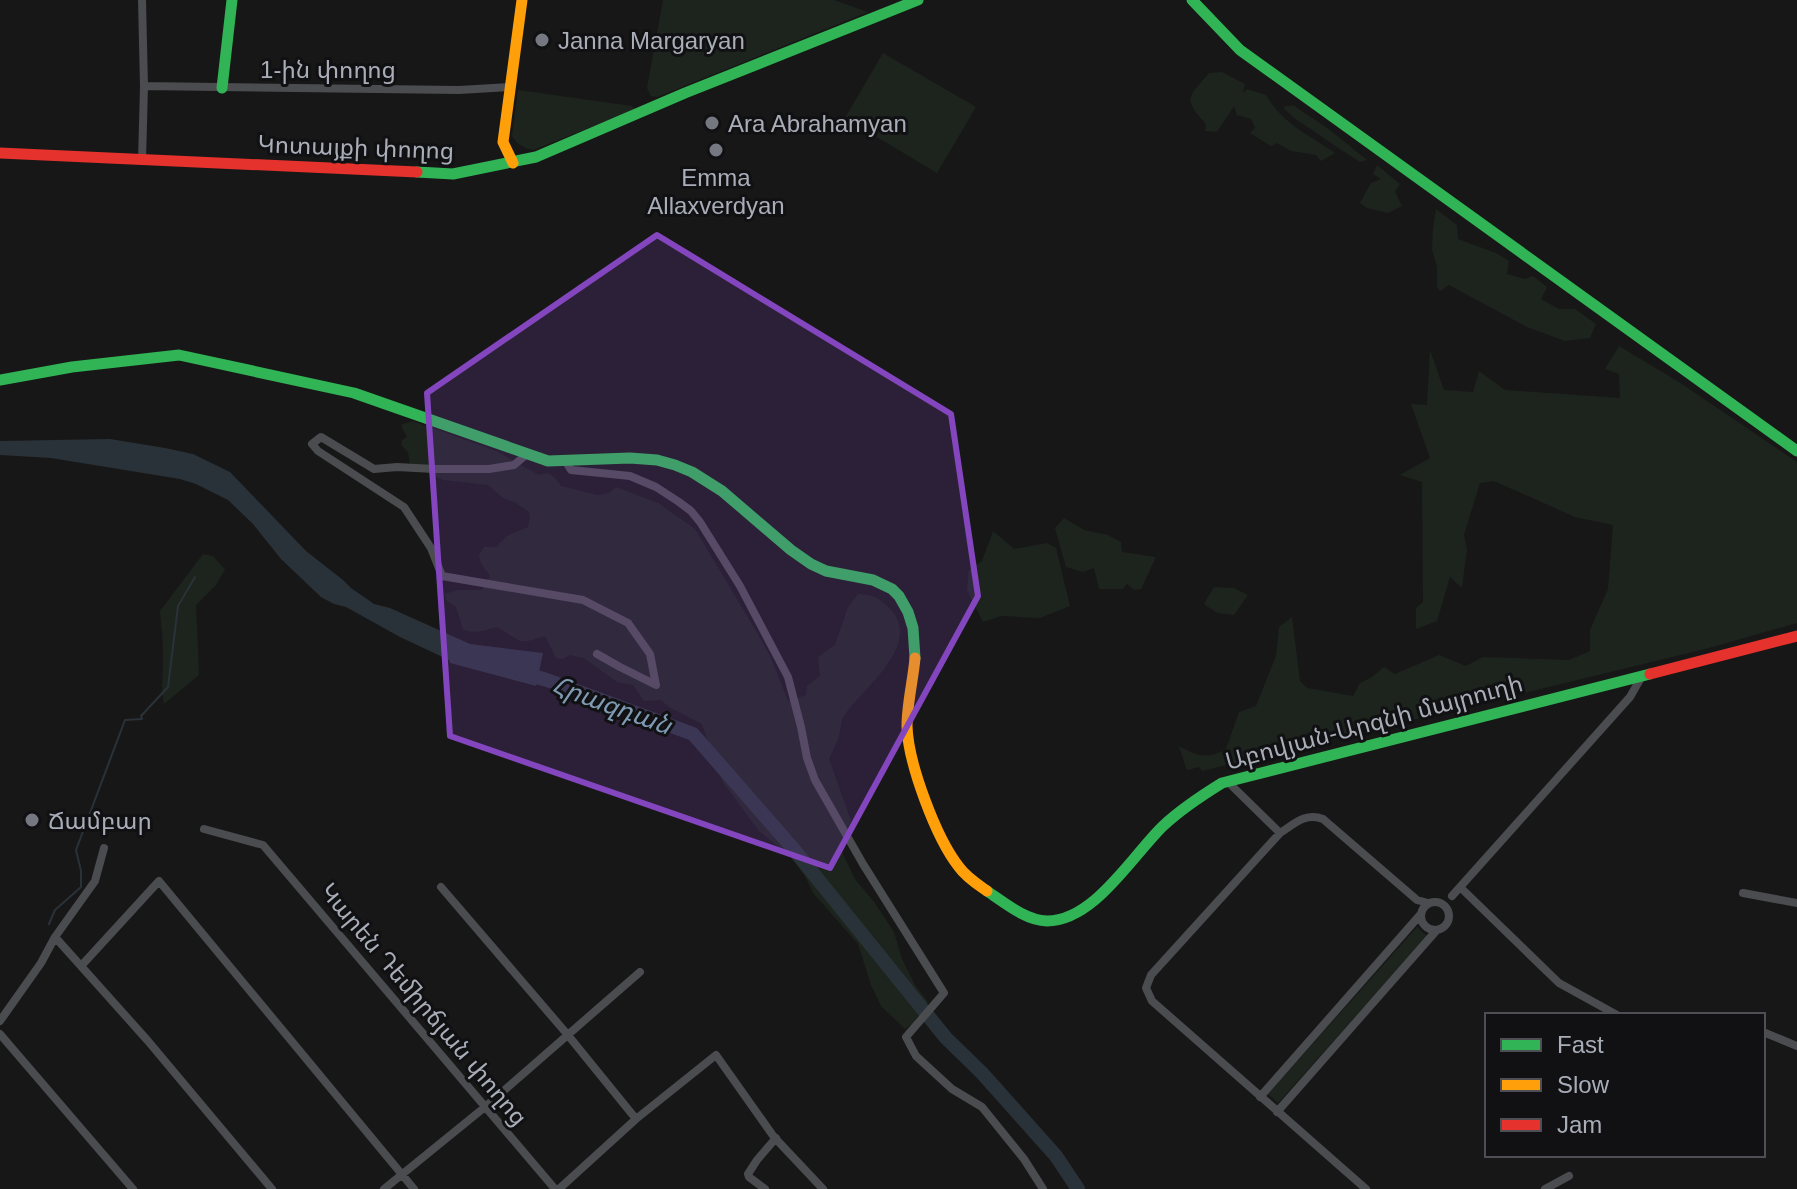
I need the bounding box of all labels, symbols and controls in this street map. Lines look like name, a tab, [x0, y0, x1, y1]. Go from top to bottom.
place label: Janna Margaryan	[558, 27, 745, 54]
marker: Janna Margaryan	[533, 31, 551, 49]
street label: 1-ին փողոց	[260, 56, 396, 84]
place label: Ara Abrahamyan	[728, 110, 907, 137]
marker: Ara Abrahamyan	[703, 114, 721, 132]
street label: Կոտայքի փողոց	[257, 130, 455, 165]
marker: Emma Allaxverdyan	[707, 141, 725, 159]
place label: Emma Allaxverdyan	[647, 164, 785, 219]
street label: Աբովյան-Արզնի մայրուղի	[1222, 669, 1526, 776]
water label: Հրազդան	[548, 670, 677, 742]
place label: Ճամբար	[48, 807, 152, 835]
marker: Ճամբար	[23, 811, 41, 829]
street label: Կարեն Դեմիրճյան փողոց	[314, 878, 533, 1131]
legend	[1485, 1013, 1765, 1157]
text: Fast	[1557, 1031, 1604, 1058]
text: Slow	[1557, 1071, 1610, 1098]
text: Jam	[1557, 1111, 1602, 1138]

